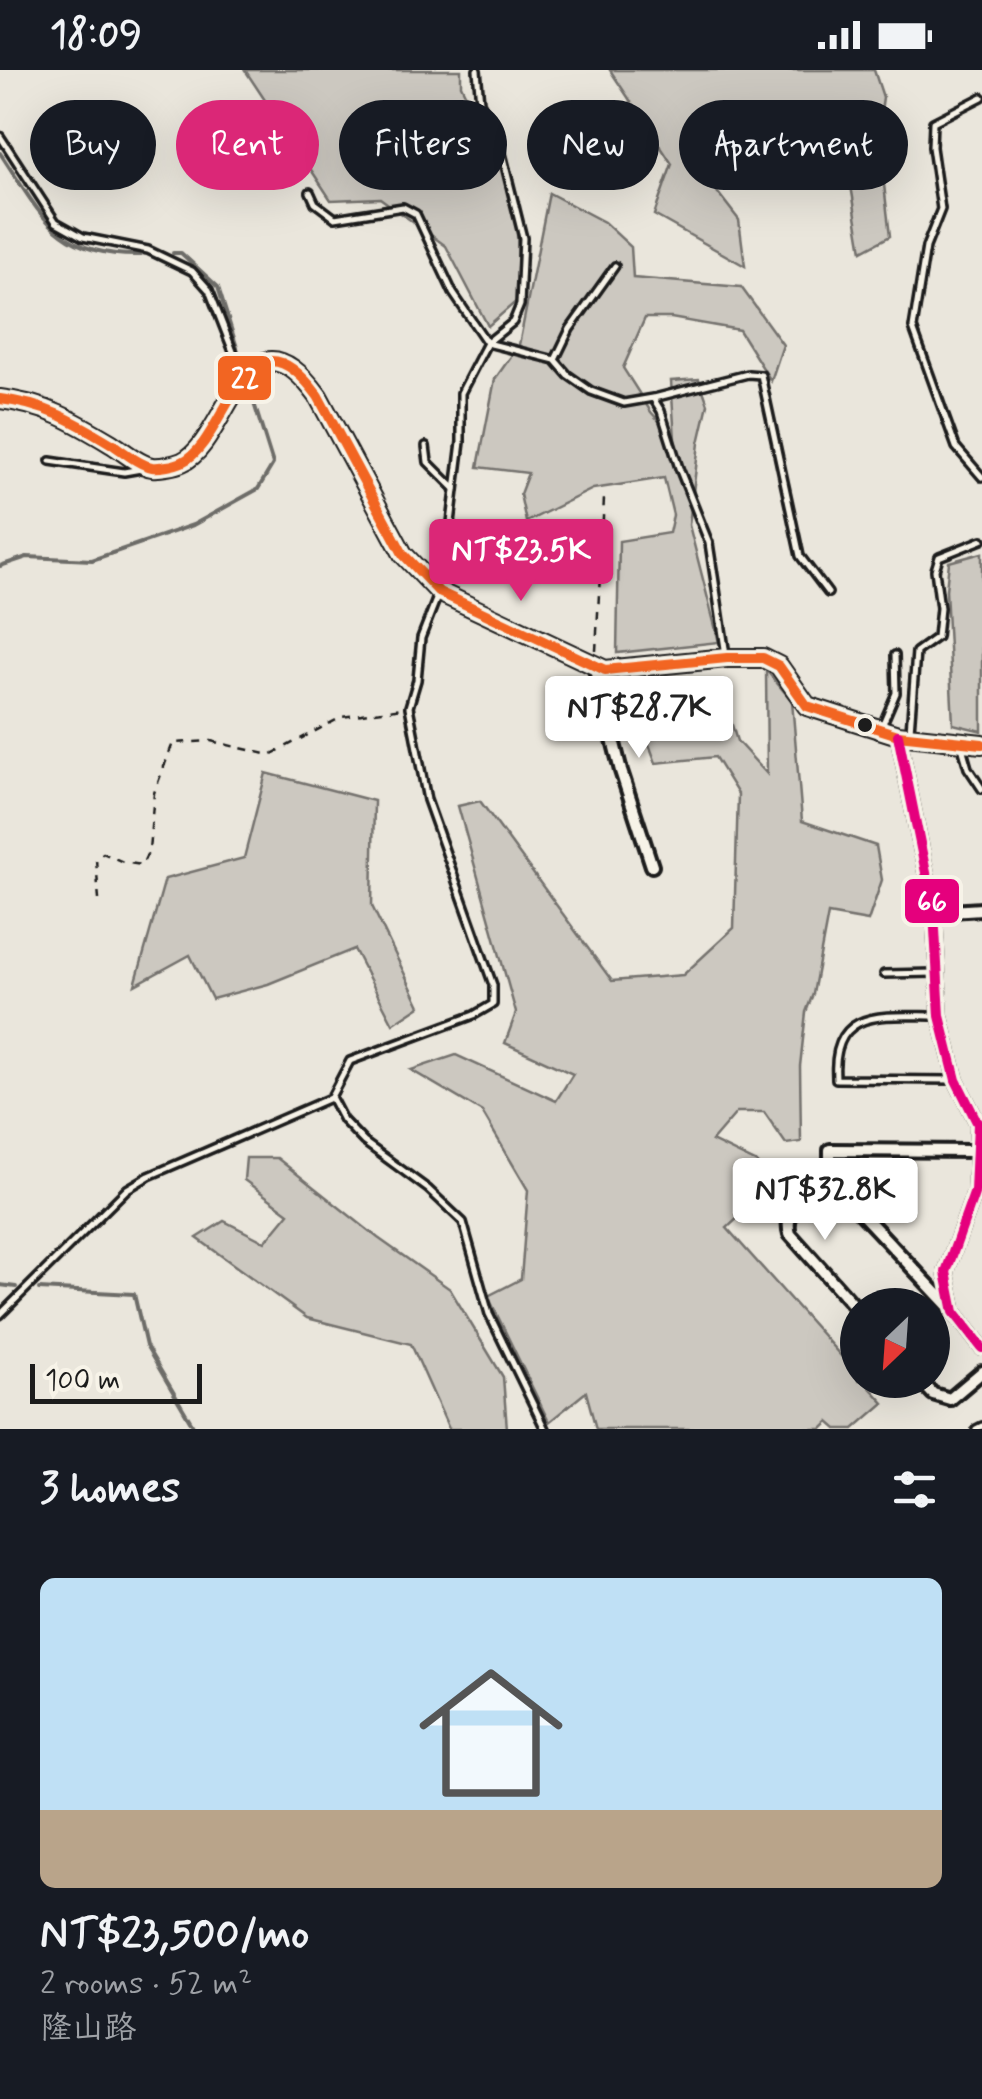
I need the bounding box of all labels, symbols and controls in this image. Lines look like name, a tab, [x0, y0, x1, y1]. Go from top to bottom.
text: 18:09	[50, 11, 142, 60]
chip: Buy	[30, 100, 156, 190]
chip: Rent	[176, 100, 319, 190]
chip: Filters	[339, 100, 507, 190]
chip: New	[527, 100, 659, 190]
chip: Apartment	[679, 100, 908, 190]
line badge: 22	[216, 354, 273, 402]
text: 22	[231, 362, 259, 399]
pin: NT$23.5K	[418, 519, 624, 604]
text: NT$23.5K	[451, 530, 591, 572]
pin: NT$28.7K	[536, 676, 742, 761]
text: NT$28.7K	[567, 687, 711, 729]
unlabelled marker	[855, 715, 875, 735]
line badge: 66	[903, 877, 961, 925]
text: 66	[917, 885, 947, 922]
pin: NT$32.8K	[722, 1158, 928, 1243]
text: NT$32.8K	[755, 1169, 895, 1211]
north arrow	[840, 1288, 950, 1398]
map controls	[840, 1288, 950, 1398]
scale bar	[30, 1359, 202, 1404]
text: 100 m	[45, 1363, 120, 1400]
text: 3 homes	[40, 1462, 180, 1517]
icon: filters	[887, 1462, 942, 1517]
icon: home	[401, 1643, 581, 1823]
text: NT$23,500/mo	[40, 1908, 309, 1963]
text: 2 rooms · 52 m²	[40, 1963, 252, 2005]
text: 隆山路	[40, 2008, 136, 2050]

